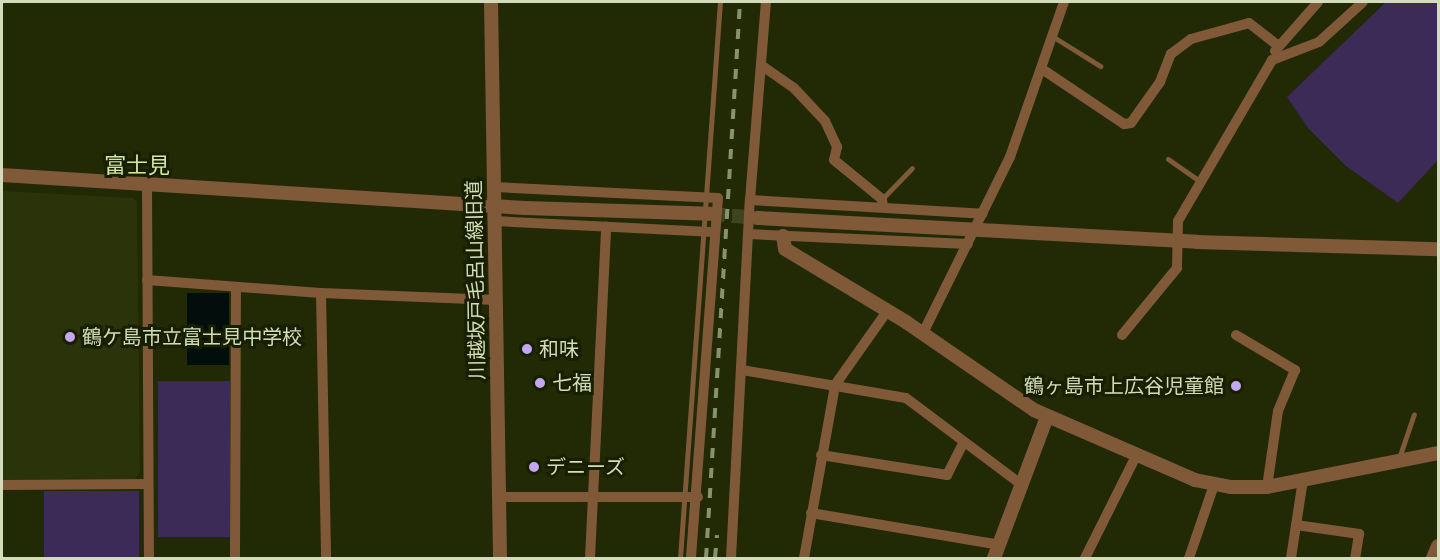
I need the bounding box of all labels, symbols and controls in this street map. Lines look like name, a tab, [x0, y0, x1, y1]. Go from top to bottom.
district label: 富士見	[104, 153, 170, 179]
street label: 川越坂戸毛呂山線旧道	[462, 180, 490, 380]
place label: 鶴ケ島市立富士見中学校	[82, 325, 302, 349]
marker: 鶴ケ島市立富士見中学校	[63, 330, 77, 344]
place label: 和味	[539, 337, 579, 361]
marker: 和味	[520, 342, 534, 356]
place label: 七福	[552, 371, 592, 395]
place label: 鶴ヶ島市上広谷児童館	[1024, 374, 1224, 398]
marker: 七福	[533, 376, 547, 390]
marker: 鶴ヶ島市上広谷児童館	[1229, 379, 1243, 393]
place label: デニーズ	[546, 455, 626, 479]
marker: デニーズ	[527, 460, 541, 474]

